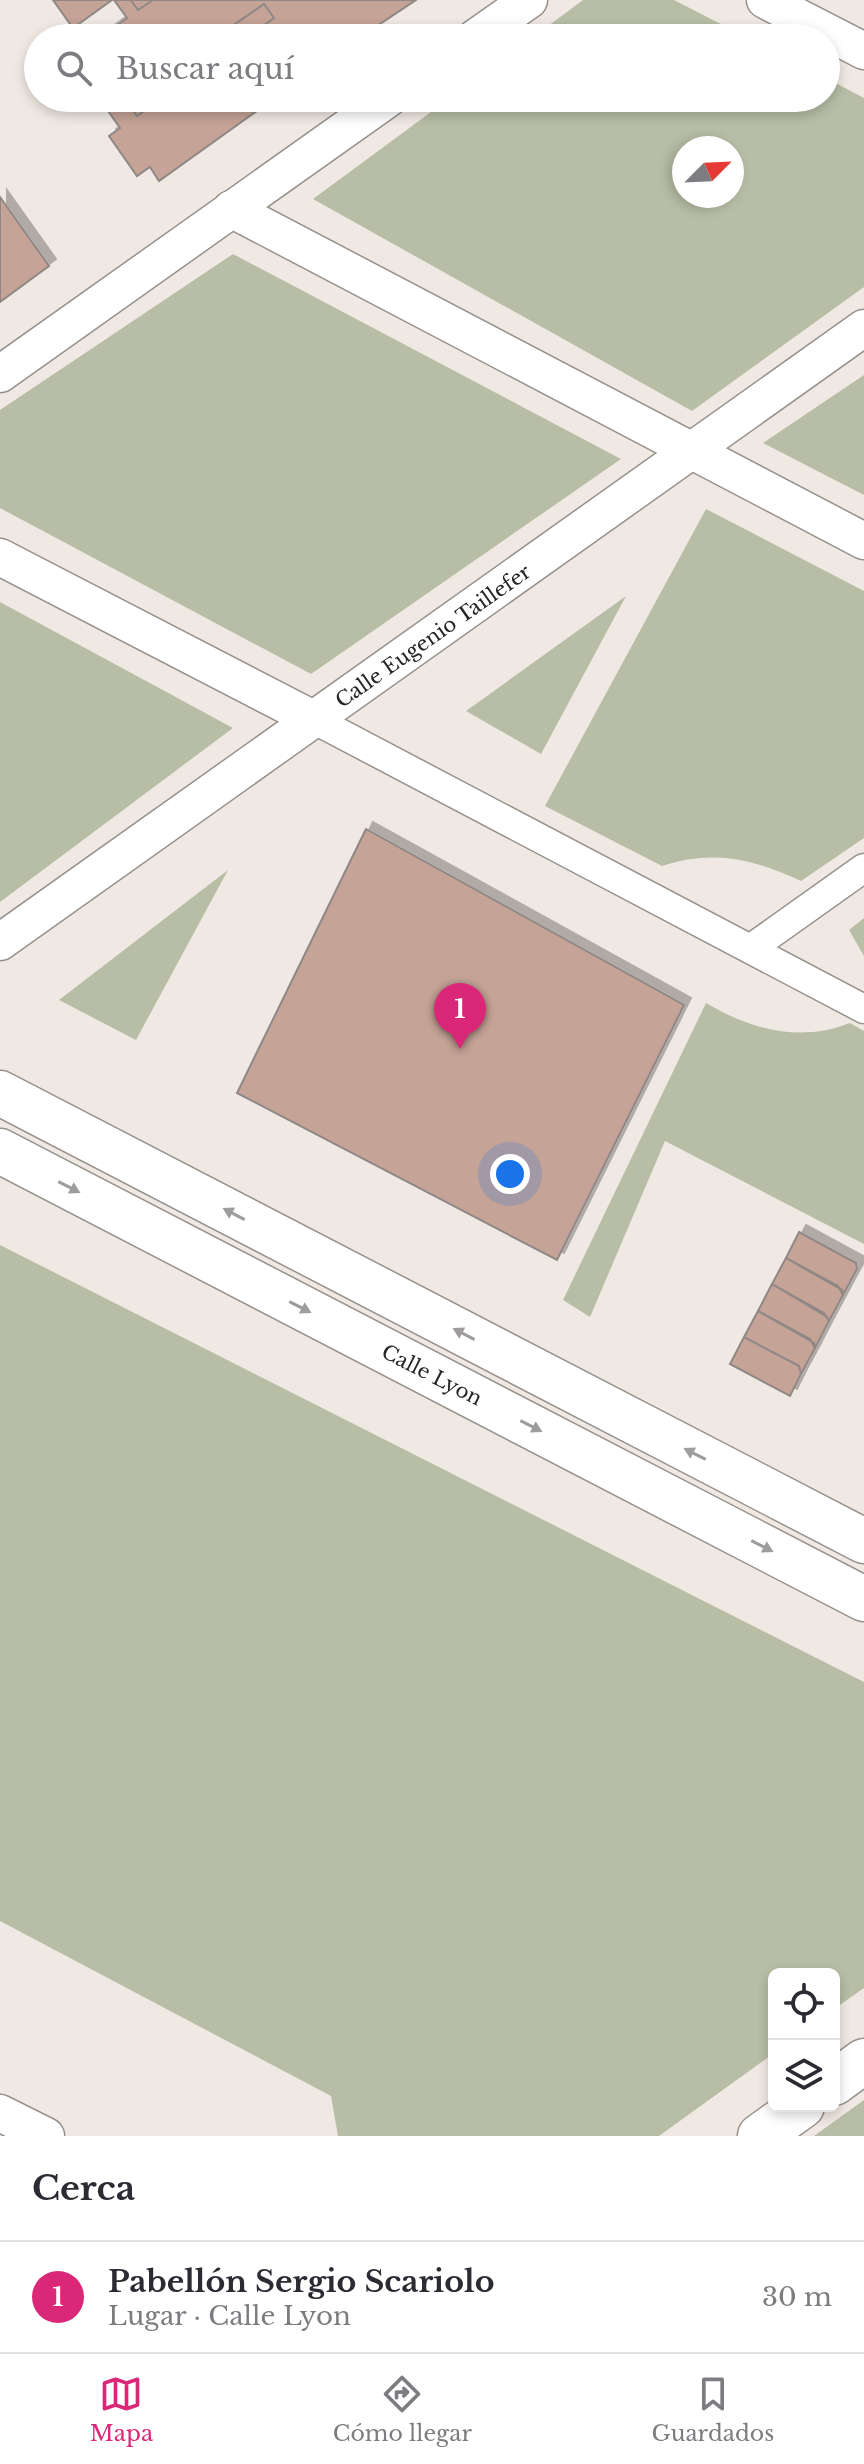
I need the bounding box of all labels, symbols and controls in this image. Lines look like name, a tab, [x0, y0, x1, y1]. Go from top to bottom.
search box	[24, 24, 840, 112]
icon: search	[52, 46, 96, 90]
text: Buscar aquí	[116, 50, 294, 87]
north arrow	[672, 136, 744, 208]
street label: Calle Eugenio Taillefer	[331, 559, 536, 713]
pin: 1	[434, 983, 486, 1049]
your location	[490, 1154, 530, 1194]
one-way arrow	[58, 1180, 81, 1194]
one-way arrow	[222, 1207, 245, 1220]
one-way arrow	[289, 1300, 312, 1313]
one-way arrow	[453, 1328, 476, 1341]
street label: Calle Lyon	[378, 1339, 486, 1411]
one-way arrow	[519, 1420, 542, 1433]
one-way arrow	[683, 1448, 706, 1461]
one-way arrow	[750, 1539, 773, 1553]
map controls	[768, 1968, 840, 2112]
button: locate	[768, 1968, 840, 2040]
button: layers	[768, 2040, 840, 2112]
text: Cerca	[32, 2167, 135, 2209]
text: Pabellón Sergio Scariolo	[108, 2263, 494, 2300]
text: 1	[52, 2281, 64, 2313]
text: 30 m	[762, 2281, 832, 2313]
text: Lugar · Calle Lyon	[108, 2300, 351, 2332]
tab: Mapa	[90, 2372, 153, 2447]
tab: Cómo llegar	[333, 2372, 472, 2447]
tab: Guardados	[652, 2372, 774, 2447]

